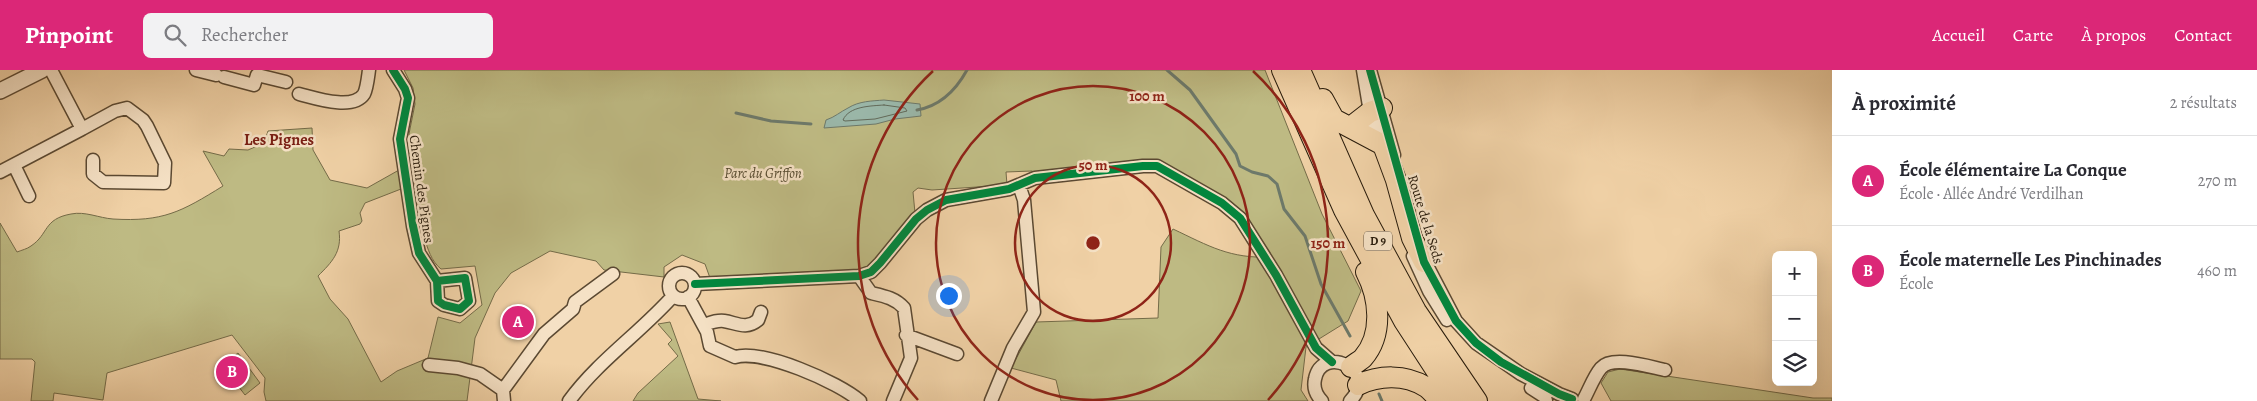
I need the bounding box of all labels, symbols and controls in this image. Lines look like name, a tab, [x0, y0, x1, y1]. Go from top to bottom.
search box	[143, 13, 493, 58]
text: Pinpoint	[25, 19, 113, 51]
icon: search	[161, 21, 189, 49]
text: Rechercher	[201, 22, 288, 48]
text: Accueil	[1932, 23, 1985, 47]
text: Carte	[2013, 23, 2053, 47]
text: À propos	[2081, 23, 2146, 47]
text: Contact	[2174, 23, 2232, 47]
text: 100 m	[1129, 86, 1165, 106]
text: À proximité	[1852, 89, 1956, 117]
text: 2 résultats	[2170, 92, 2237, 114]
district label: Les Pignes	[244, 129, 314, 151]
street label: Chemin des Pignes	[405, 134, 438, 244]
text: 50 m	[1078, 155, 1108, 175]
text: École élémentaire La Conque	[1899, 157, 2127, 183]
park label: Parc du Griffon	[724, 164, 802, 183]
text: A	[1863, 170, 1873, 192]
text: 270 m	[2198, 170, 2237, 192]
street label: Route de la Seds	[1403, 172, 1448, 266]
text: École · Allée André Verdilhan	[1899, 183, 2084, 205]
road number: D 9	[1364, 232, 1392, 250]
text: 150 m	[1311, 233, 1346, 253]
centre of rings	[1084, 234, 1102, 252]
text: École maternelle Les Pinchinades	[1899, 247, 2162, 273]
map controls	[1772, 251, 1817, 386]
button: +	[1772, 251, 1817, 296]
text: B	[1863, 260, 1873, 282]
text: 460 m	[2197, 260, 2237, 282]
text: École	[1899, 273, 1934, 295]
your location	[936, 283, 962, 309]
button: −	[1772, 296, 1817, 341]
pin: A	[502, 303, 534, 341]
button: layers	[1772, 341, 1817, 386]
pin: B	[216, 353, 248, 391]

